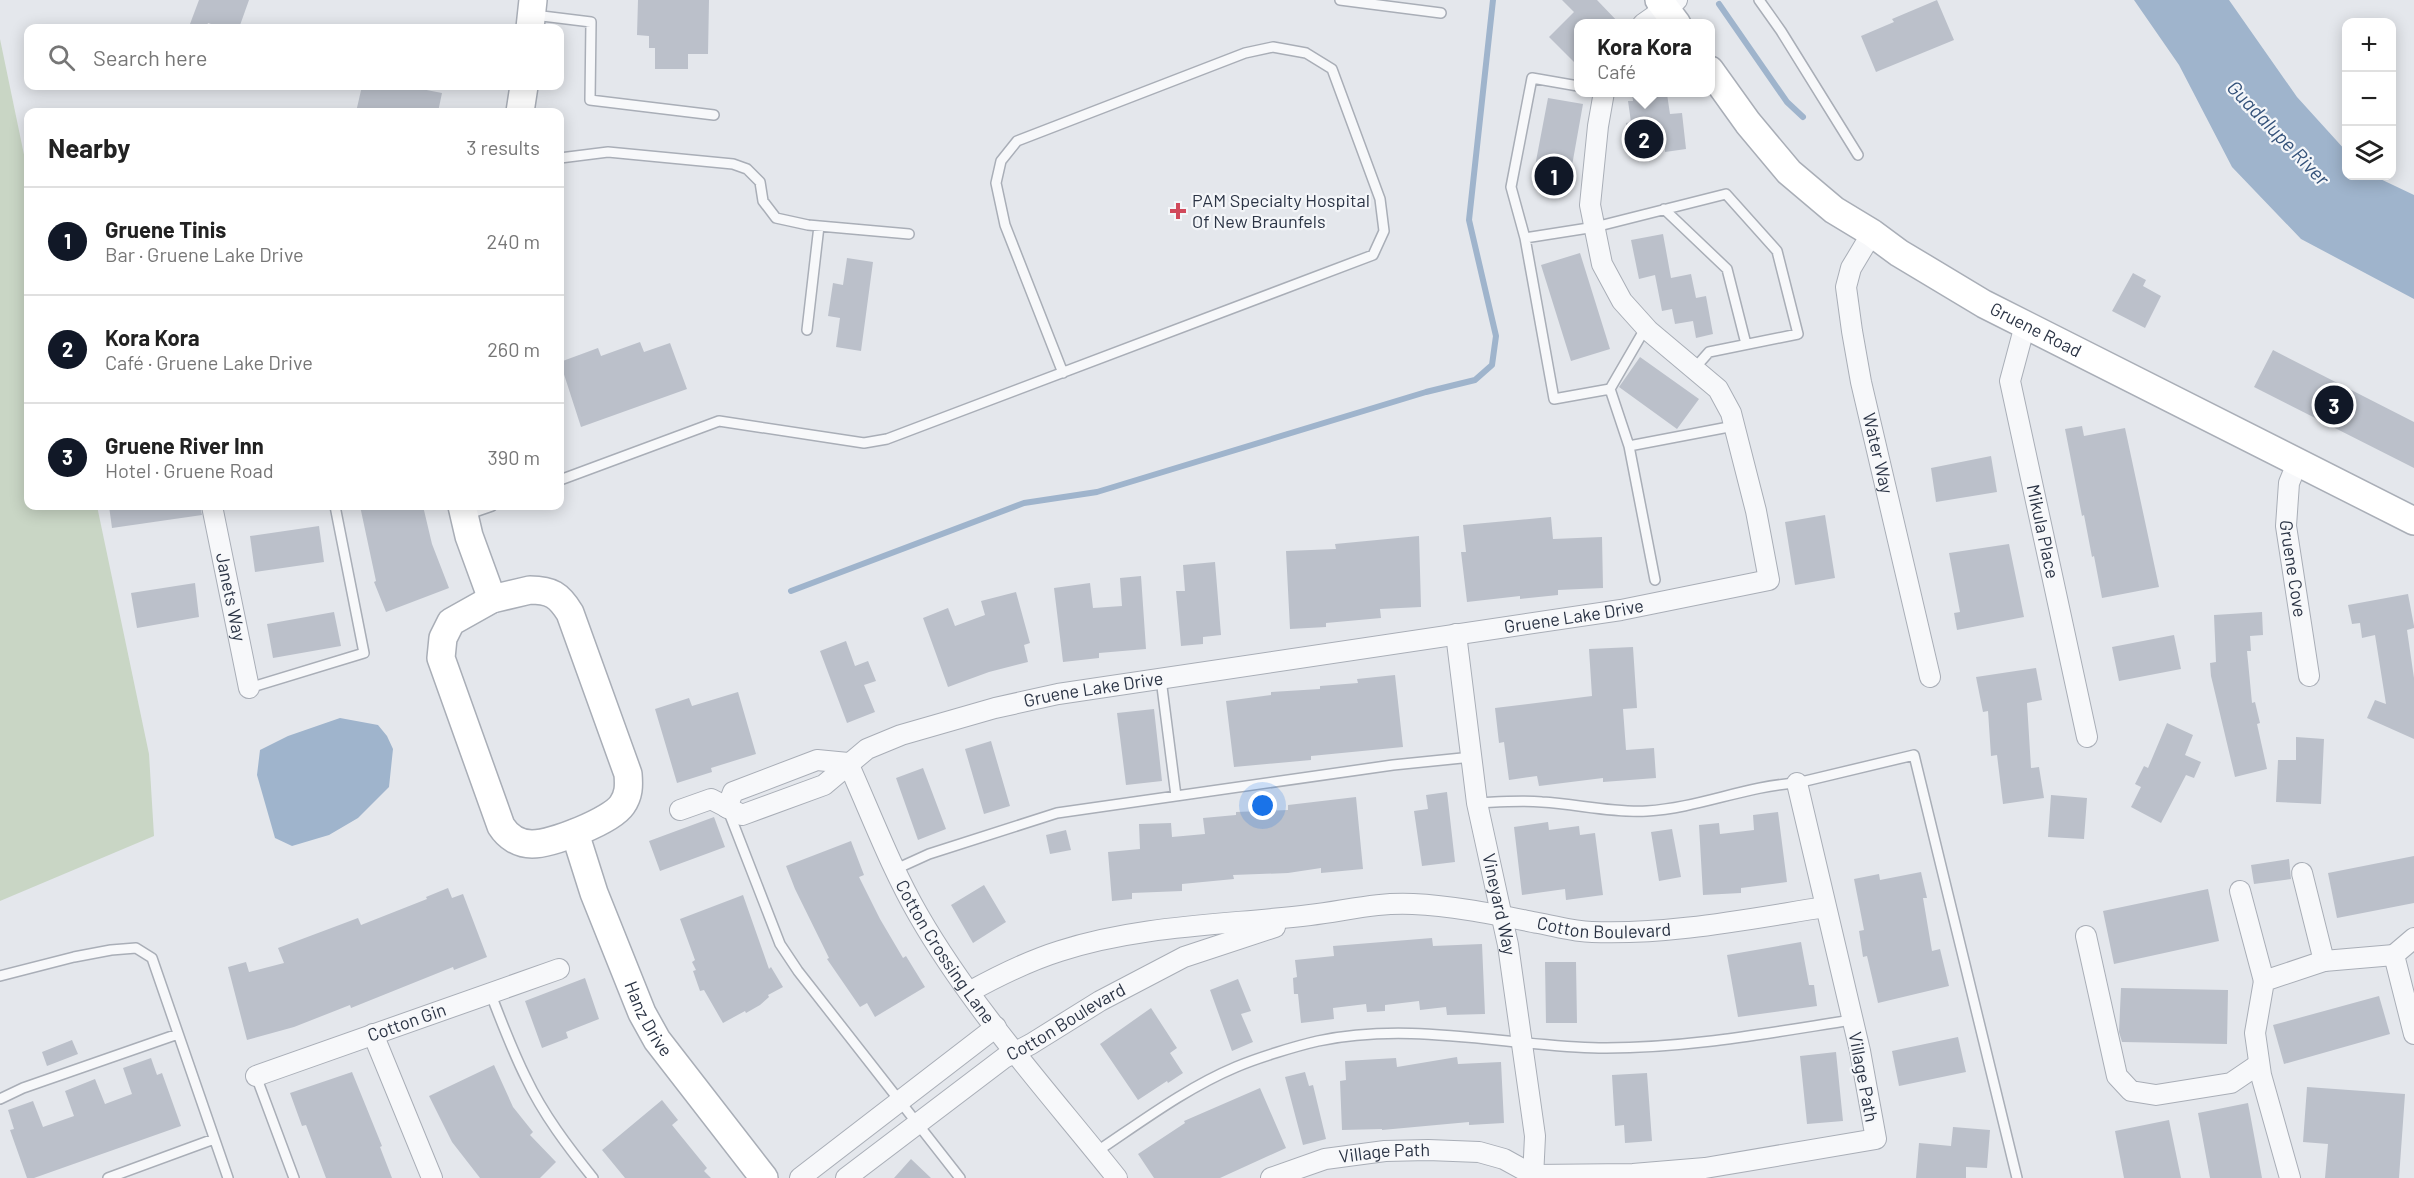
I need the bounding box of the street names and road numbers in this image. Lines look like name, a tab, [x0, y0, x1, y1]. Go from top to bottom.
street label: Gruene Road	[1987, 297, 2085, 361]
street label: Water Way	[1859, 410, 1899, 496]
street label: Mikula Place	[2023, 482, 2064, 581]
street label: Gruene Cove	[2276, 519, 2312, 619]
street label: Janets Way	[212, 551, 251, 643]
street label: Gruene Lake Drive	[1502, 594, 1646, 637]
street label: Gruene Lake Drive	[1021, 666, 1165, 711]
street label: Vineyard Way	[1478, 851, 1521, 957]
street label: Cotton Crossing Lane	[892, 876, 1000, 1028]
street label: Cotton Boulevard	[1535, 911, 1672, 942]
street label: Hanz Drive	[620, 978, 678, 1060]
street label: Cotton Boulevard	[1002, 978, 1129, 1065]
street label: Cotton Gin	[364, 998, 449, 1046]
street label: Village Path	[1844, 1030, 1884, 1124]
street label: Village Path	[1337, 1138, 1430, 1167]

